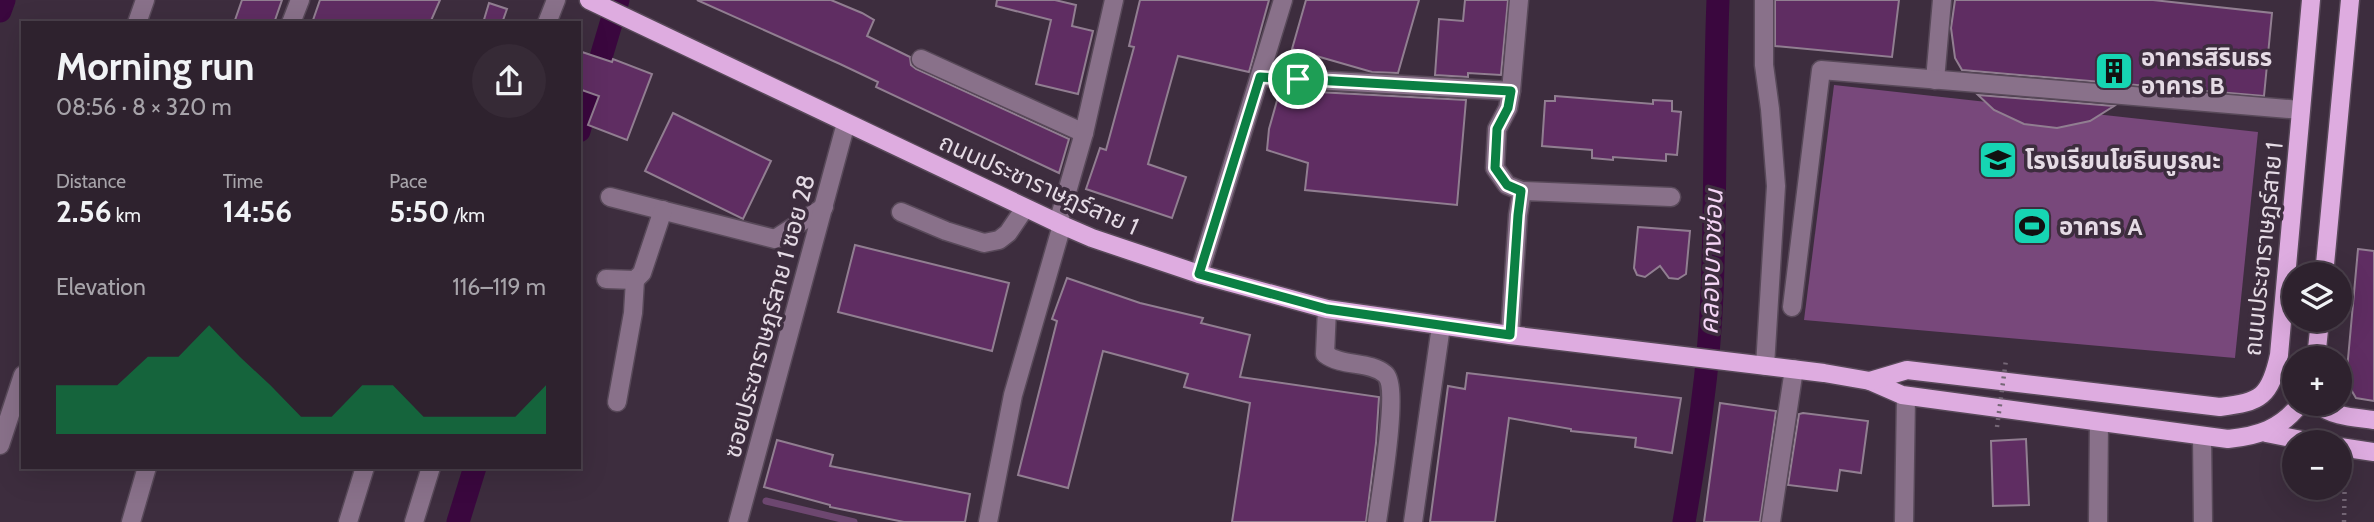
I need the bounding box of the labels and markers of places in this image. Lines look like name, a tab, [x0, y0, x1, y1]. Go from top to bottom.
place label: อาคารสิรินธร อาคาร B	[2141, 43, 2272, 100]
pin	[1268, 49, 1328, 109]
building icon: อาคารสิรินธร อาคาร B	[2093, 50, 2135, 92]
school or university icon: โรงเรียนโยธินบูรณะ	[1977, 139, 2019, 181]
place label: โรงเรียนโยธินบูรณะ	[2025, 146, 2221, 176]
sports icon: อาคาร A	[2011, 205, 2053, 247]
place label: อาคาร A	[2059, 212, 2142, 241]

